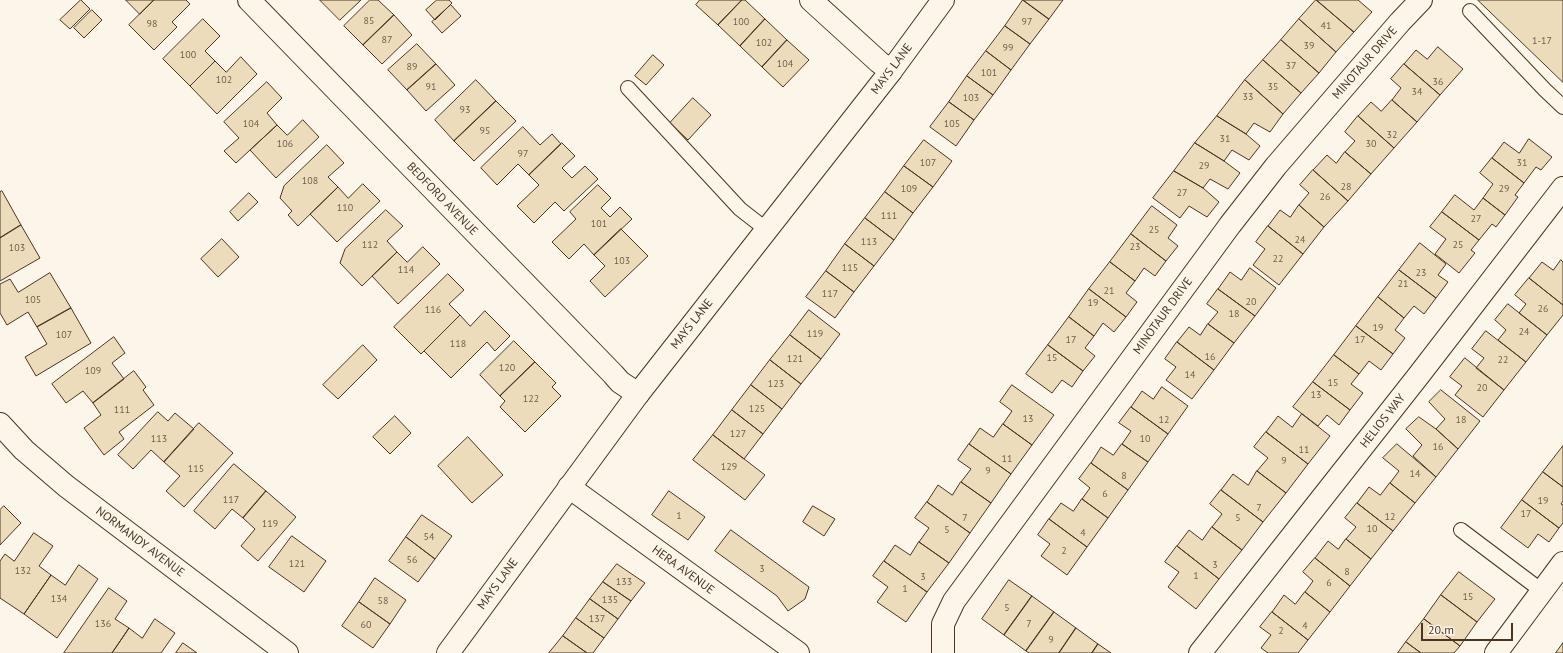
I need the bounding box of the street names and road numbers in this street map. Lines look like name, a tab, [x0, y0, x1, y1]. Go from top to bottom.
street label: MINOTAUR DRIVE	[1330, 24, 1400, 102]
street label: MAYS LANE	[868, 41, 916, 97]
street label: BEDFORD AVENUE	[403, 159, 481, 239]
street label: MINOTAUR DRIVE	[1130, 275, 1196, 357]
street label: MAYS LANE	[668, 296, 716, 352]
street label: HELIOS WAY	[1357, 391, 1409, 451]
street label: NORMANDY AVENUE	[93, 504, 187, 580]
street label: HERA AVENUE	[649, 543, 717, 597]
street label: MAYS LANE	[475, 556, 521, 612]

